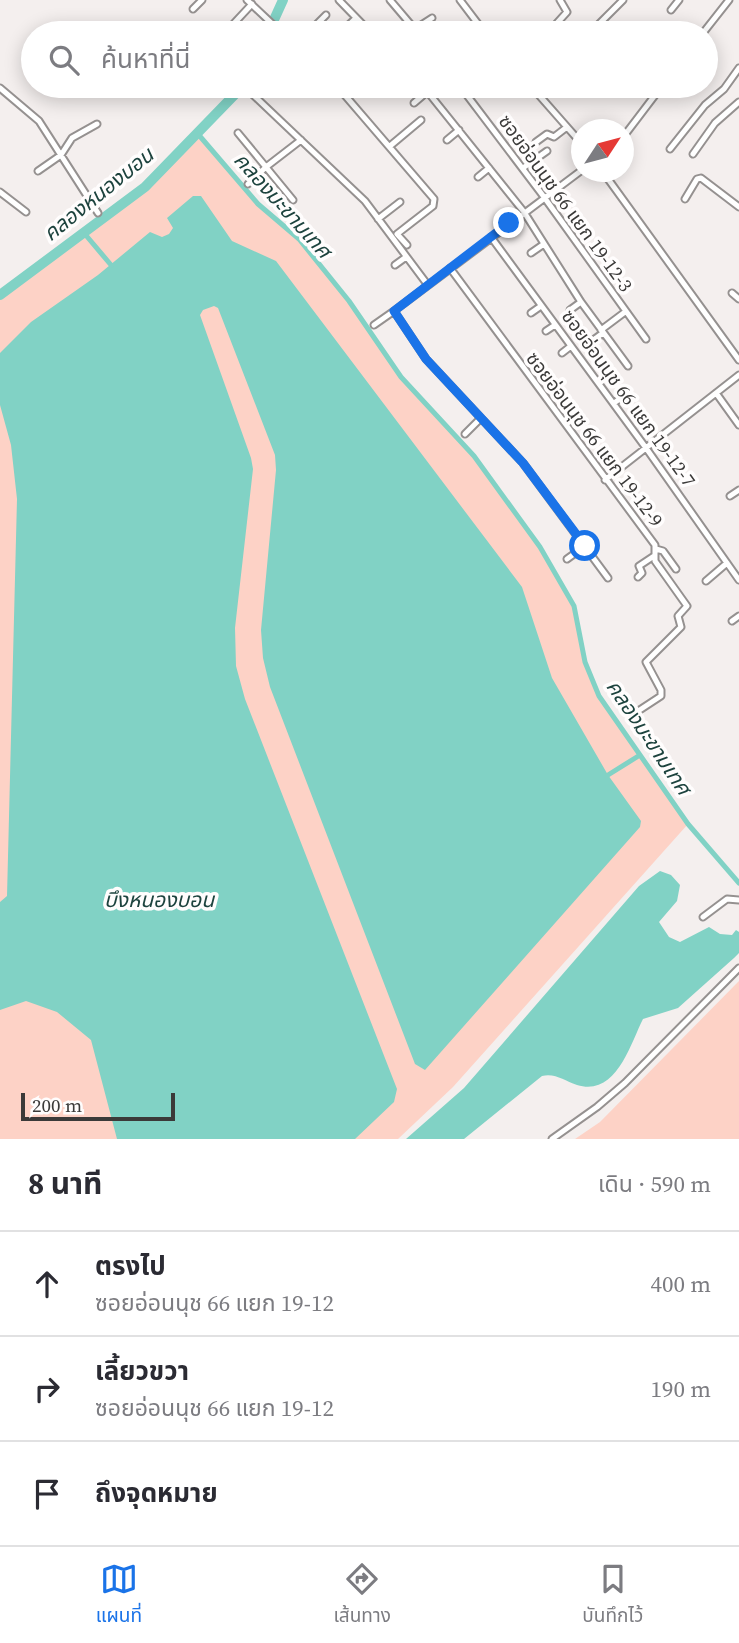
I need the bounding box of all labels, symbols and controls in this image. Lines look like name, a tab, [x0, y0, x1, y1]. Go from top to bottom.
search box	[21, 21, 718, 98]
icon: search	[45, 41, 83, 79]
text: ค้นหาที่นี่	[101, 41, 191, 77]
street label: ซอยอ่อนนุช 66 แยก 19-12-3	[493, 109, 639, 297]
north arrow	[571, 119, 634, 182]
water label: คลองหนองบอน	[37, 140, 160, 248]
water label: คลองมะขามเทศ	[228, 146, 340, 266]
route end	[493, 207, 524, 238]
street label: ซอยอ่อนนุช 66 แยก 19-12-7	[556, 304, 702, 492]
street label: ซอยอ่อนนุช 66 แยก 19-12-9	[521, 346, 669, 532]
route start	[569, 530, 600, 561]
water label: คลองมะขามเทศ	[600, 674, 700, 803]
water label: บึงหนองบอน	[104, 885, 215, 914]
scale bar	[21, 1090, 175, 1122]
text: 200 m	[32, 1092, 82, 1118]
text: 8 นาที	[28, 1163, 102, 1204]
text: เดิน · 590 m	[598, 1168, 711, 1200]
text: ตรงไป	[95, 1248, 166, 1284]
icon: ahead	[28, 1265, 66, 1303]
text: 400 m	[650, 1268, 711, 1300]
text: ซอยอ่อนนุช 66 แยก 19-12	[95, 1287, 334, 1319]
text: เลี้ยวขวา	[95, 1353, 189, 1389]
icon: right	[28, 1370, 66, 1408]
text: 190 m	[650, 1373, 711, 1405]
text: ซอยอ่อนนุช 66 แยก 19-12	[95, 1392, 334, 1424]
icon: arrive	[28, 1475, 66, 1513]
text: ถึงจุดหมาย	[95, 1475, 218, 1511]
tab: แผนที่	[96, 1560, 142, 1631]
tab: เส้นทาง	[333, 1560, 391, 1631]
tab: บันทึกไว้	[582, 1560, 643, 1631]

